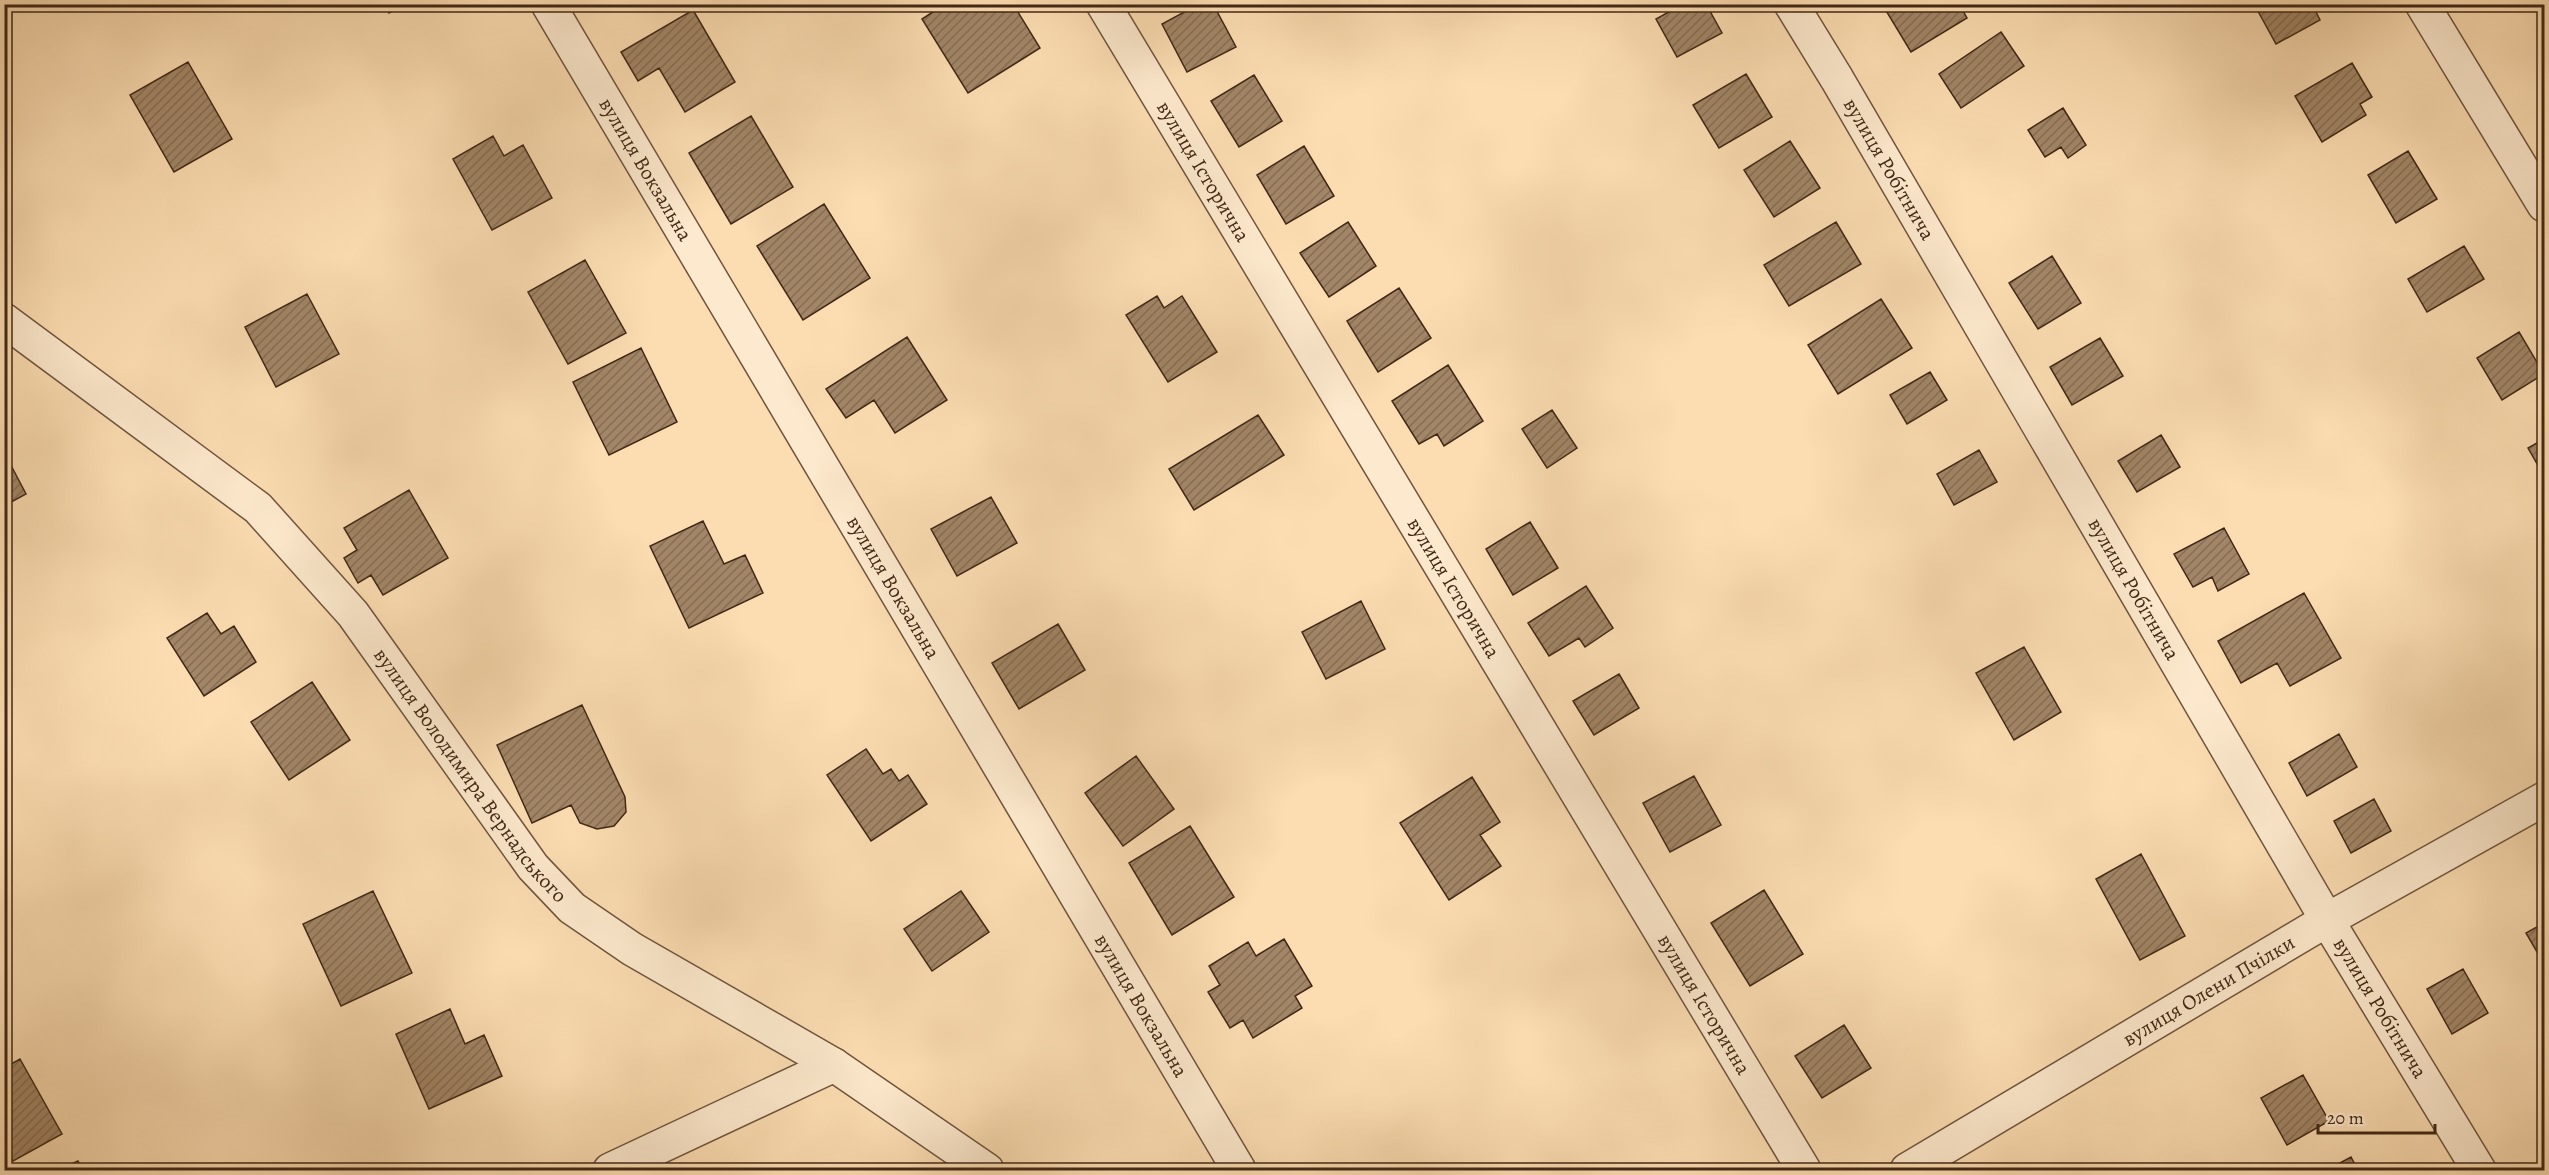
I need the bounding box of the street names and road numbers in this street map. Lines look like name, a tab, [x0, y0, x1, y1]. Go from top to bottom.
street label: вулиця Вокзальна	[592, 92, 699, 246]
street label: вулиця Робітнича	[1837, 93, 1942, 245]
street label: вулиця Історична	[1150, 95, 1257, 247]
street label: вулиця Вокзальна	[840, 510, 947, 665]
street label: вулиця Історична	[1401, 512, 1507, 664]
street label: вулиця Робітнича	[2082, 513, 2187, 665]
street label: вулиця Володимира Вернадського	[367, 642, 574, 909]
street label: вулиця Вокзальна	[1088, 928, 1195, 1083]
street label: вулиця Історична	[1651, 928, 1758, 1080]
street label: вулиця Олени Пчілки	[2117, 928, 2300, 1053]
street label: вулиця Робітнича	[2327, 932, 2434, 1084]

